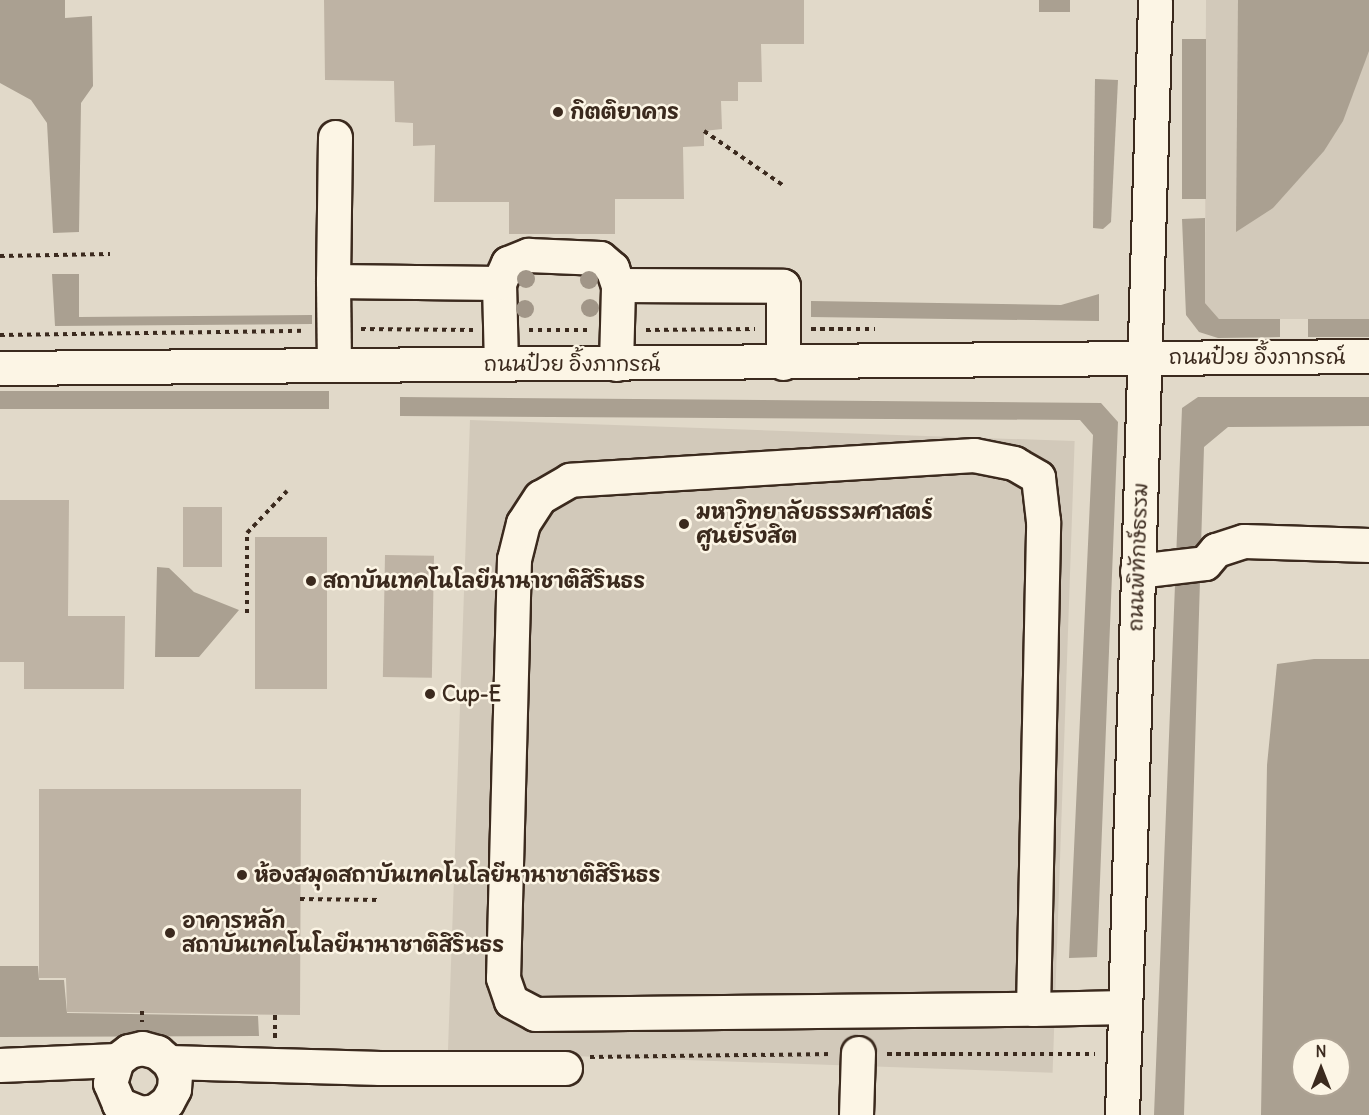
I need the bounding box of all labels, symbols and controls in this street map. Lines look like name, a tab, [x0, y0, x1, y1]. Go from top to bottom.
place label: กิตติยาคาร	[570, 99, 679, 125]
marker: กิตติยาคาร	[551, 105, 565, 119]
street label: ถนนป๋วย อึ้งภากรณ์	[1169, 344, 1345, 370]
street label: ถนนป๋วย อิ้งภากรณ์	[484, 351, 660, 377]
street label: ถนนพิทักษ์ธรรม	[1123, 482, 1153, 632]
place label: มหาวิทยาลัยธรรมศาสตร์ ศูนย์รังสิต	[696, 499, 933, 549]
marker: มหาวิทยาลัยธรรมศาสตร์ ศูนย์รังสิต	[677, 517, 691, 531]
place label: สถาบันเทคโนโลยีนานาชาติสิรินธร	[323, 568, 645, 594]
marker: สถาบันเทคโนโลยีนานาชาติสิรินธร	[304, 574, 318, 588]
place label: Cup-E	[442, 681, 501, 707]
marker: Cup-E	[423, 687, 437, 701]
place label: ห้องสมุดสถาบันเทคโนโลยีนานาชาติสิรินธร	[254, 862, 660, 888]
marker: ห้องสมุดสถาบันเทคโนโลยีนานาชาติสิรินธร	[235, 868, 249, 882]
place label: อาคารหลัก สถาบันเทคโนโลยีนานาชาติสิรินธร	[182, 908, 504, 958]
marker: อาคารหลัก สถาบันเทคโนโลยีนานาชาติสิรินธร	[163, 926, 177, 940]
north arrow	[1291, 1037, 1351, 1097]
text: N	[1315, 1041, 1327, 1061]

